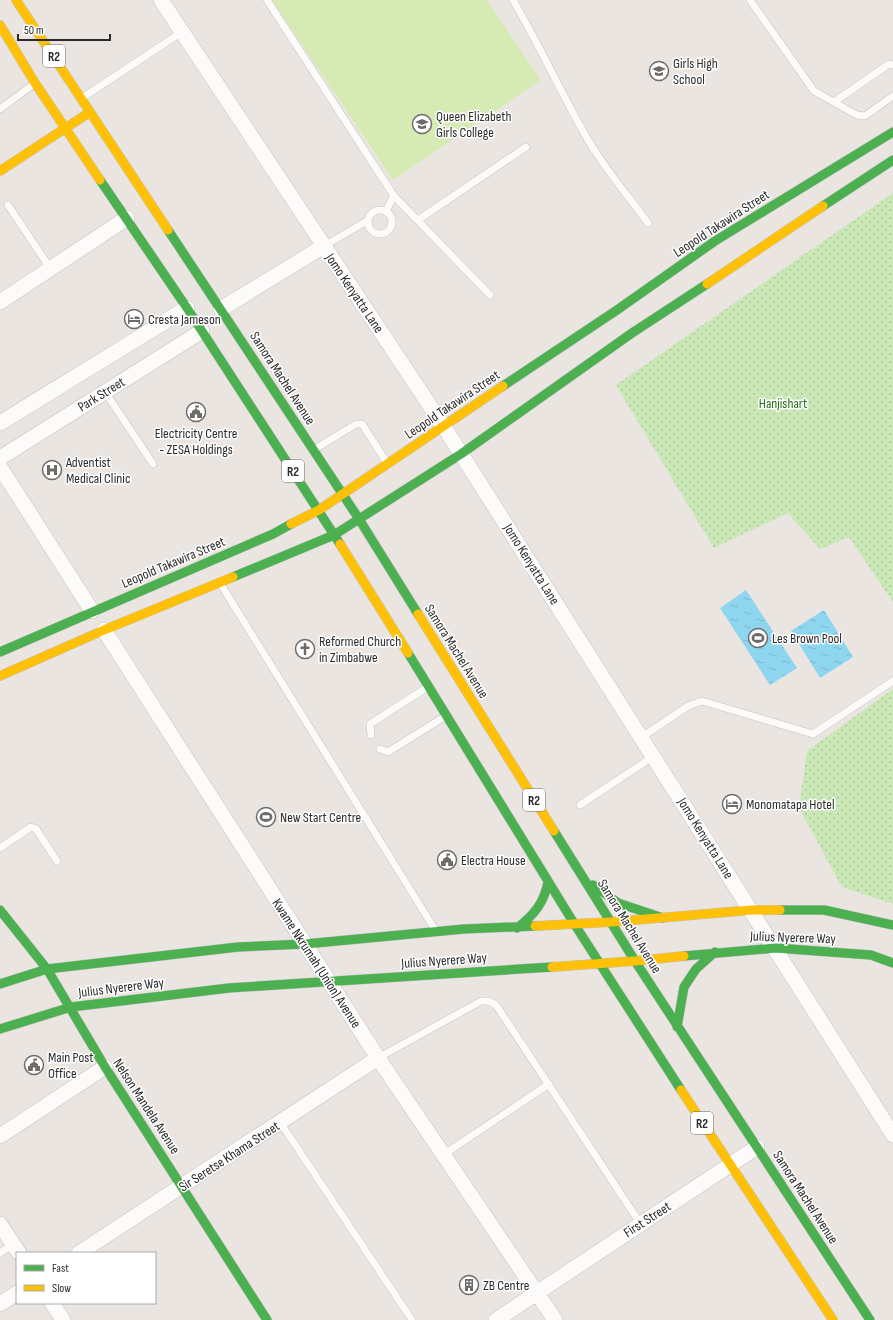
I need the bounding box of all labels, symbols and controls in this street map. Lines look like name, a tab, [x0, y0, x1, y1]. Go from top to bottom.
scale bar	[18, 16, 110, 42]
text: 50 m	[24, 23, 44, 38]
road number: R2	[43, 45, 65, 67]
place label: Girls High School	[673, 55, 718, 88]
school or university icon: Girls High School	[648, 60, 670, 82]
place label: Queen Elizabeth Girls College	[436, 108, 512, 141]
school or university icon: Queen Elizabeth Girls College	[411, 113, 433, 135]
street label: Leopold Takawira Street	[670, 186, 772, 261]
street label: Jomo Kenyatta Lane	[321, 249, 387, 336]
hotel icon: Cresta Jameson	[123, 308, 145, 330]
place label: Cresta Jameson	[148, 311, 221, 328]
street label: Samora Machel Avenue	[246, 329, 319, 428]
street label: Leopold Takawira Street	[402, 366, 503, 442]
street label: Park Street	[75, 373, 128, 415]
park label: Hanjishart	[759, 395, 807, 412]
public building icon: Electricity Centre - ZESA Holdings	[185, 401, 207, 423]
place label: Electricity Centre - ZESA Holdings	[155, 425, 237, 458]
place label: Adventist Medical Clinic	[65, 454, 131, 487]
hospital icon: Adventist Medical Clinic	[41, 459, 63, 481]
road number: R2	[282, 460, 304, 482]
street label: Jomo Kenyatta Lane	[499, 520, 563, 608]
street label: Leopold Takawira Street	[119, 533, 228, 592]
street label: Samora Machel Avenue	[421, 601, 492, 701]
sports icon: Les Brown Pool	[747, 627, 769, 649]
place label: Les Brown Pool	[772, 630, 842, 647]
place label: Reformed Church in Zimbabwe	[319, 633, 401, 666]
church icon: Reformed Church in Zimbabwe	[294, 638, 316, 660]
road number: R2	[523, 789, 545, 811]
hotel icon: Monomatapa Hotel	[721, 793, 743, 815]
street label: Jomo Kenyatta Lane	[673, 794, 737, 882]
place label: Monomatapa Hotel	[746, 796, 835, 813]
sports icon: New Start Centre	[255, 806, 277, 828]
place label: New Start Centre	[280, 809, 361, 826]
public building icon: Electra House	[436, 849, 458, 871]
place label: Electra House	[461, 852, 526, 869]
street label: Samora Machel Avenue	[594, 876, 665, 976]
street label: Kwame Nkrumah (Union) Avenue	[268, 895, 365, 1031]
street label: Julius Nyerere Way	[749, 927, 837, 948]
street label: Julius Nyerere Way	[400, 949, 488, 972]
street label: Julius Nyerere Way	[76, 974, 165, 1001]
place label: Main Post Office	[48, 1049, 94, 1082]
public building icon: Main Post Office	[23, 1054, 45, 1076]
street label: Nelson Mandela Avenue	[109, 1055, 184, 1157]
road number: R2	[691, 1112, 713, 1134]
street label: Sir Seretse Khama Street	[176, 1117, 283, 1195]
street label: Samora Machel Avenue	[769, 1148, 842, 1247]
street label: First Street	[620, 1198, 674, 1241]
legend	[16, 1252, 156, 1304]
text: Fast	[52, 1261, 69, 1276]
building icon: ZB Centre	[458, 1274, 480, 1296]
place label: ZB Centre	[483, 1277, 529, 1294]
text: Slow	[52, 1281, 71, 1296]

